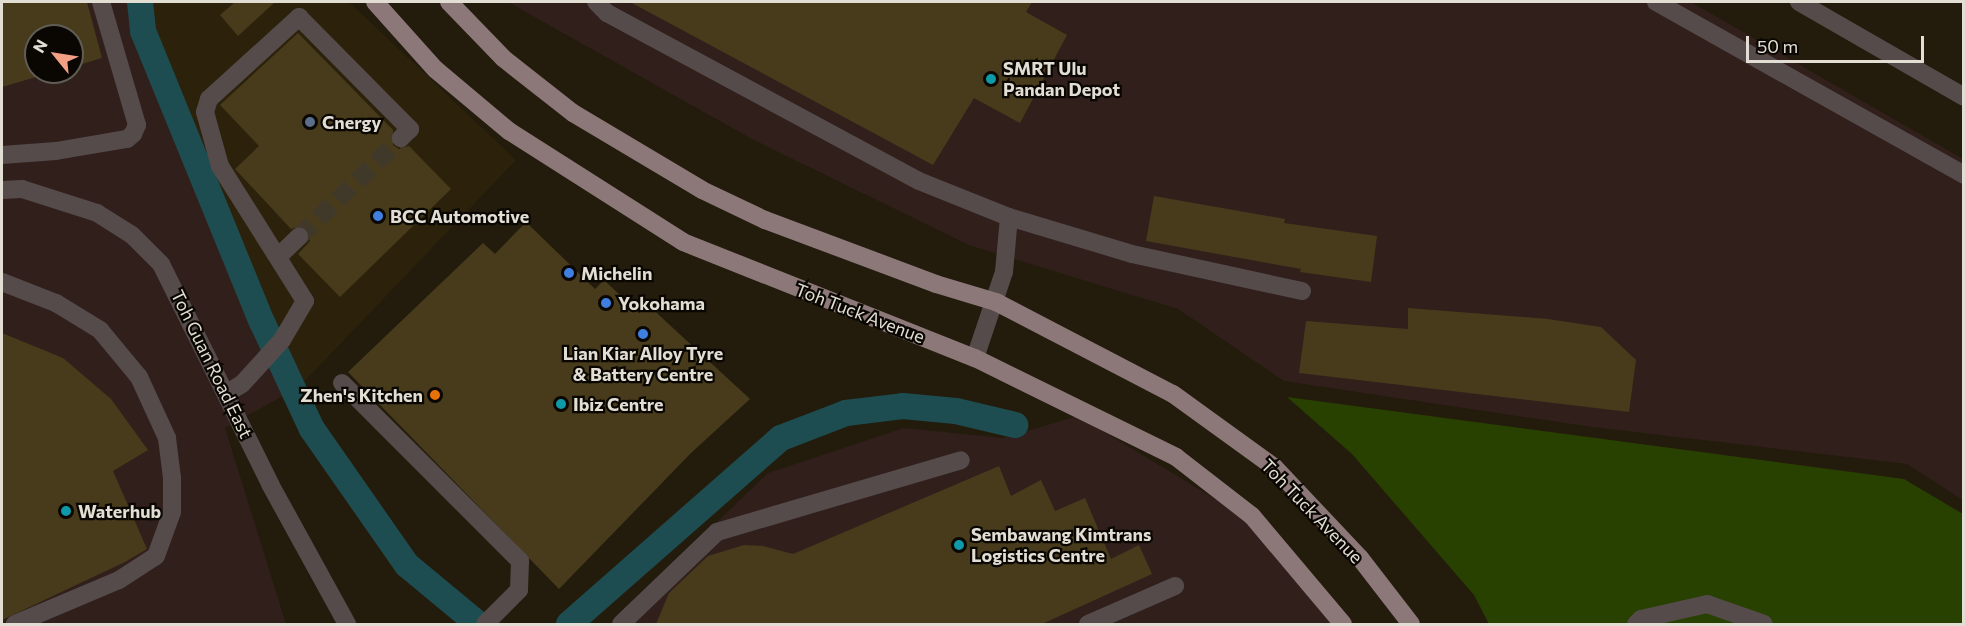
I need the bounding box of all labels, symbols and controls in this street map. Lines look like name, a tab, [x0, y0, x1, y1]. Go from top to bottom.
north arrow	[24, 24, 84, 84]
scale bar	[1749, 24, 1928, 62]
text: 50 m	[1757, 35, 1798, 57]
text: N	[28, 36, 51, 56]
place label: SMRT Ulu Pandan Depot	[1003, 58, 1120, 100]
marker: SMRT Ulu Pandan Depot	[984, 72, 998, 86]
place label: Cnergy	[322, 111, 381, 133]
marker: Cnergy	[303, 115, 317, 129]
place label: BCC Automotive	[390, 205, 529, 227]
marker: BCC Automotive	[371, 209, 385, 223]
place label: Michelin	[581, 262, 652, 284]
marker: Michelin	[562, 266, 576, 280]
street label: Toh Tuck Avenue	[792, 278, 928, 348]
street label: Toh Guan Road East	[167, 286, 257, 442]
place label: Yokohama	[618, 292, 705, 314]
marker: Yokohama	[599, 296, 613, 310]
marker: Lian Kiar Alloy Tyre & Battery Centre	[636, 327, 650, 341]
place label: Lian Kiar Alloy Tyre & Battery Centre	[563, 343, 723, 386]
place label: Zhen's Kitchen	[300, 384, 423, 406]
marker: Zhen's Kitchen	[428, 388, 442, 402]
place label: Ibiz Centre	[573, 393, 663, 415]
marker: Ibiz Centre	[554, 397, 568, 411]
street label: Toh Tuck Avenue	[1257, 454, 1367, 568]
place label: Waterhub	[78, 500, 161, 522]
marker: Waterhub	[59, 504, 73, 518]
place label: Sembawang Kimtrans Logistics Centre	[971, 524, 1151, 566]
marker: Sembawang Kimtrans Logistics Centre	[952, 538, 966, 552]

